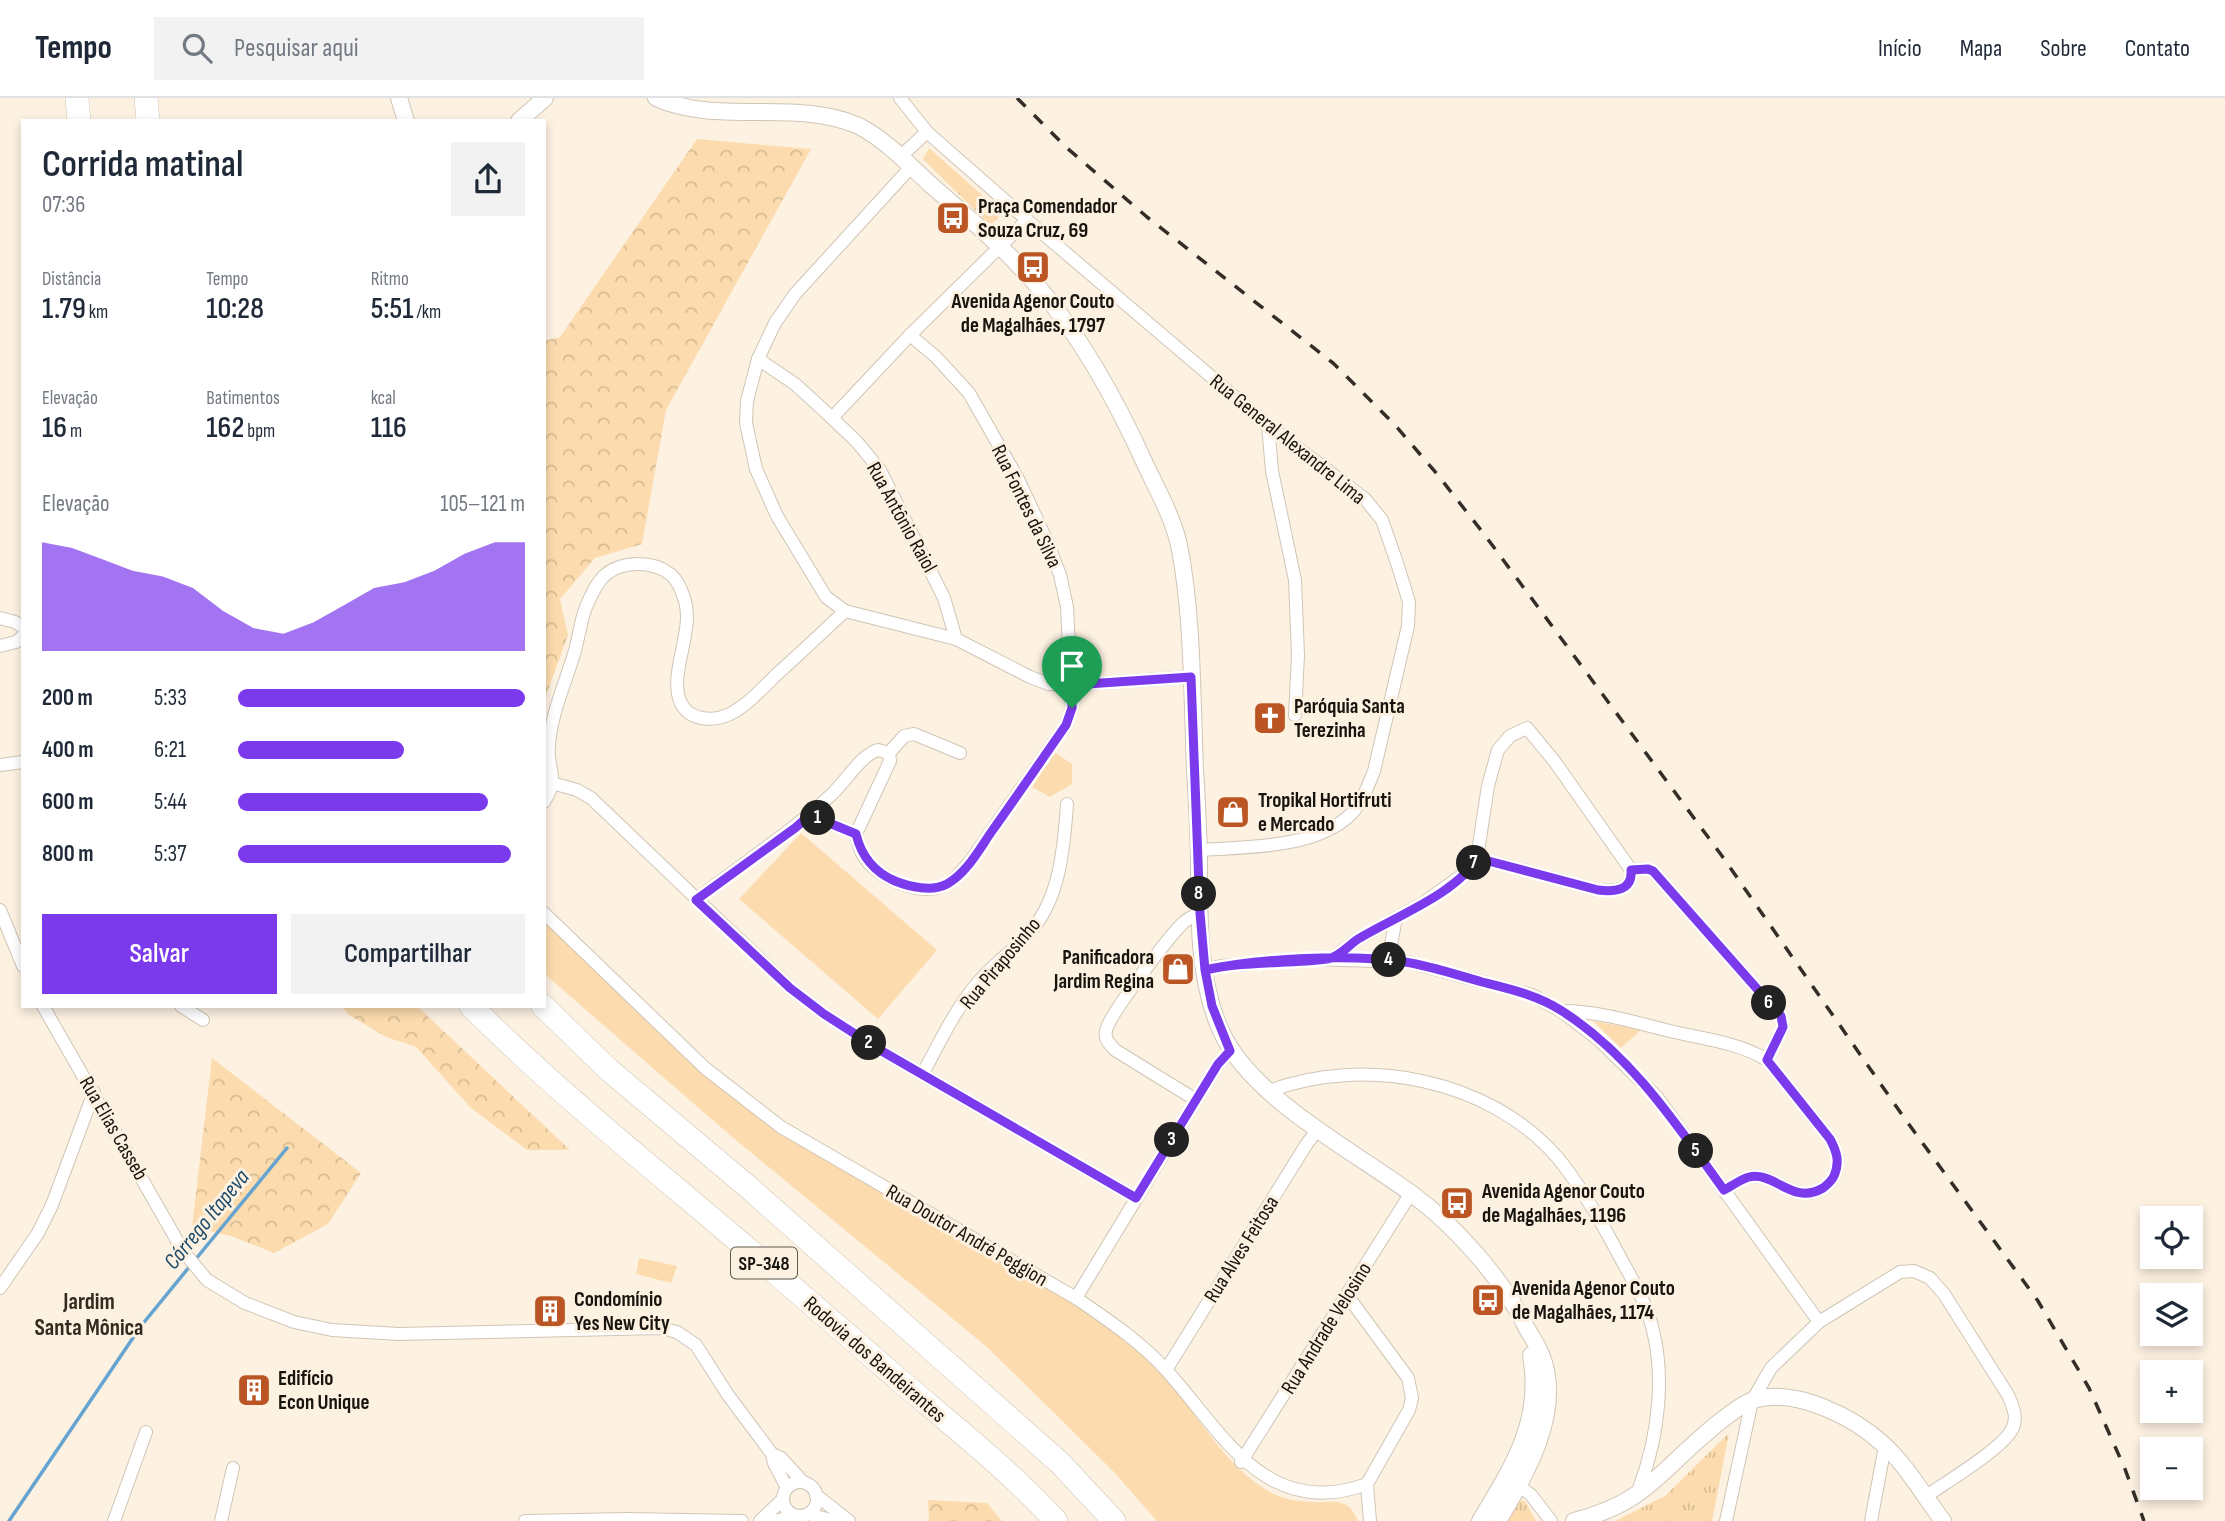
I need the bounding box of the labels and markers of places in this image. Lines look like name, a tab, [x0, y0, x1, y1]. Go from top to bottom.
place label: Praça Comendador Souza Cruz, 69	[978, 194, 1118, 243]
bus stop icon: Praça Comendador Souza Cruz, 69	[934, 199, 972, 237]
bus stop icon: Avenida Agenor Couto de Magalhães, 1797	[1014, 248, 1052, 286]
place label: Avenida Agenor Couto de Magalhães, 1797	[951, 289, 1114, 338]
pin	[1042, 636, 1102, 708]
place label: Paróquia Santa Terezinha	[1294, 694, 1405, 743]
church icon: Paróquia Santa Terezinha	[1251, 699, 1289, 737]
place label: Tropikal Hortifruti e Mercado	[1258, 788, 1391, 837]
shop icon: Tropikal Hortifruti e Mercado	[1214, 793, 1252, 831]
pin: 1	[800, 800, 836, 836]
pin: 7	[1456, 846, 1492, 880]
pin: 8	[1182, 876, 1216, 912]
pin: 4	[1372, 942, 1406, 978]
place label: Panificadora Jardim Regina	[1053, 945, 1154, 994]
shop icon: Panificadora Jardim Regina	[1159, 950, 1197, 988]
pin: 6	[1752, 986, 1786, 1020]
pin: 2	[852, 1026, 886, 1060]
pin: 3	[1154, 1122, 1190, 1158]
pin: 5	[1678, 1134, 1714, 1168]
place label: Avenida Agenor Couto de Magalhães, 1196	[1481, 1179, 1645, 1228]
bus stop icon: Avenida Agenor Couto de Magalhães, 1196	[1438, 1184, 1476, 1222]
place label: Avenida Agenor Couto de Magalhães, 1174	[1511, 1276, 1675, 1325]
bus stop icon: Avenida Agenor Couto de Magalhães, 1174	[1469, 1281, 1507, 1319]
place label: Condomínio Yes New City	[574, 1287, 670, 1336]
building icon: Condomínio Yes New City	[531, 1292, 569, 1330]
place label: Edifício Econ Unique	[278, 1366, 369, 1415]
building icon: Edifício Econ Unique	[235, 1371, 273, 1409]

